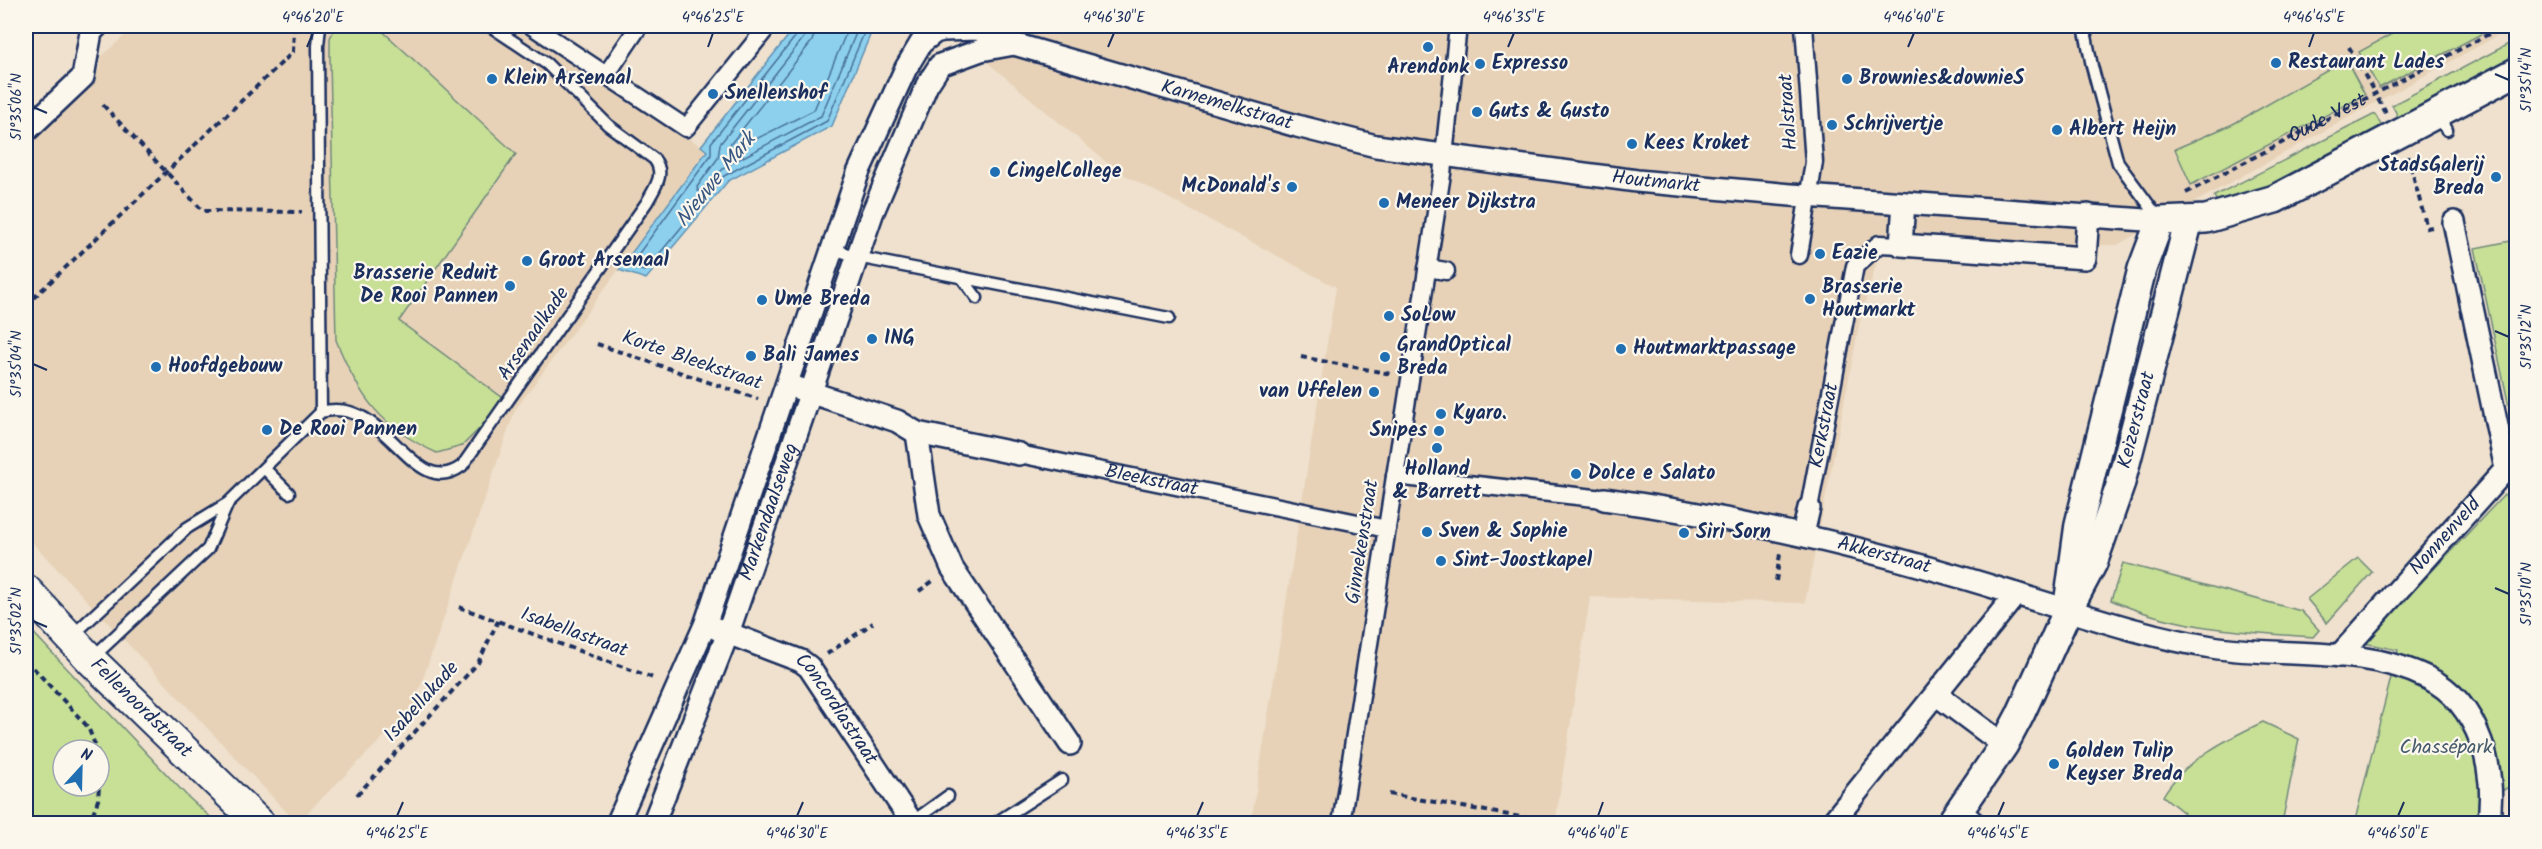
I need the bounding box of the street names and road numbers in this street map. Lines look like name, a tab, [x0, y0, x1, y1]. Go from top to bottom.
street label: Karnemelkstraat	[1157, 71, 1297, 140]
street label: Halstraat	[1770, 72, 1808, 152]
street label: Oude Vest	[2283, 85, 2373, 152]
street label: Houtmarkt	[1610, 162, 1702, 203]
street label: Arsenaalkade	[490, 280, 578, 388]
street label: Korte Bleekstraat	[617, 322, 767, 400]
street label: Keizerstraat	[2109, 368, 2165, 472]
street label: Kerkstraat	[1801, 380, 1849, 471]
street label: Markendaalseweg	[731, 439, 808, 585]
street label: Bleekstraat	[1102, 456, 1201, 506]
street label: Ginnekenstraat	[1337, 477, 1389, 607]
street label: Nonnenveld	[2402, 489, 2490, 583]
street label: Akkerstraat	[1834, 528, 1935, 584]
street label: Isabellastraat	[516, 599, 632, 667]
street label: Concordiastraat	[788, 645, 886, 772]
street label: Fellenoordstraat	[82, 651, 200, 766]
street label: Isabellakade	[376, 654, 468, 750]

